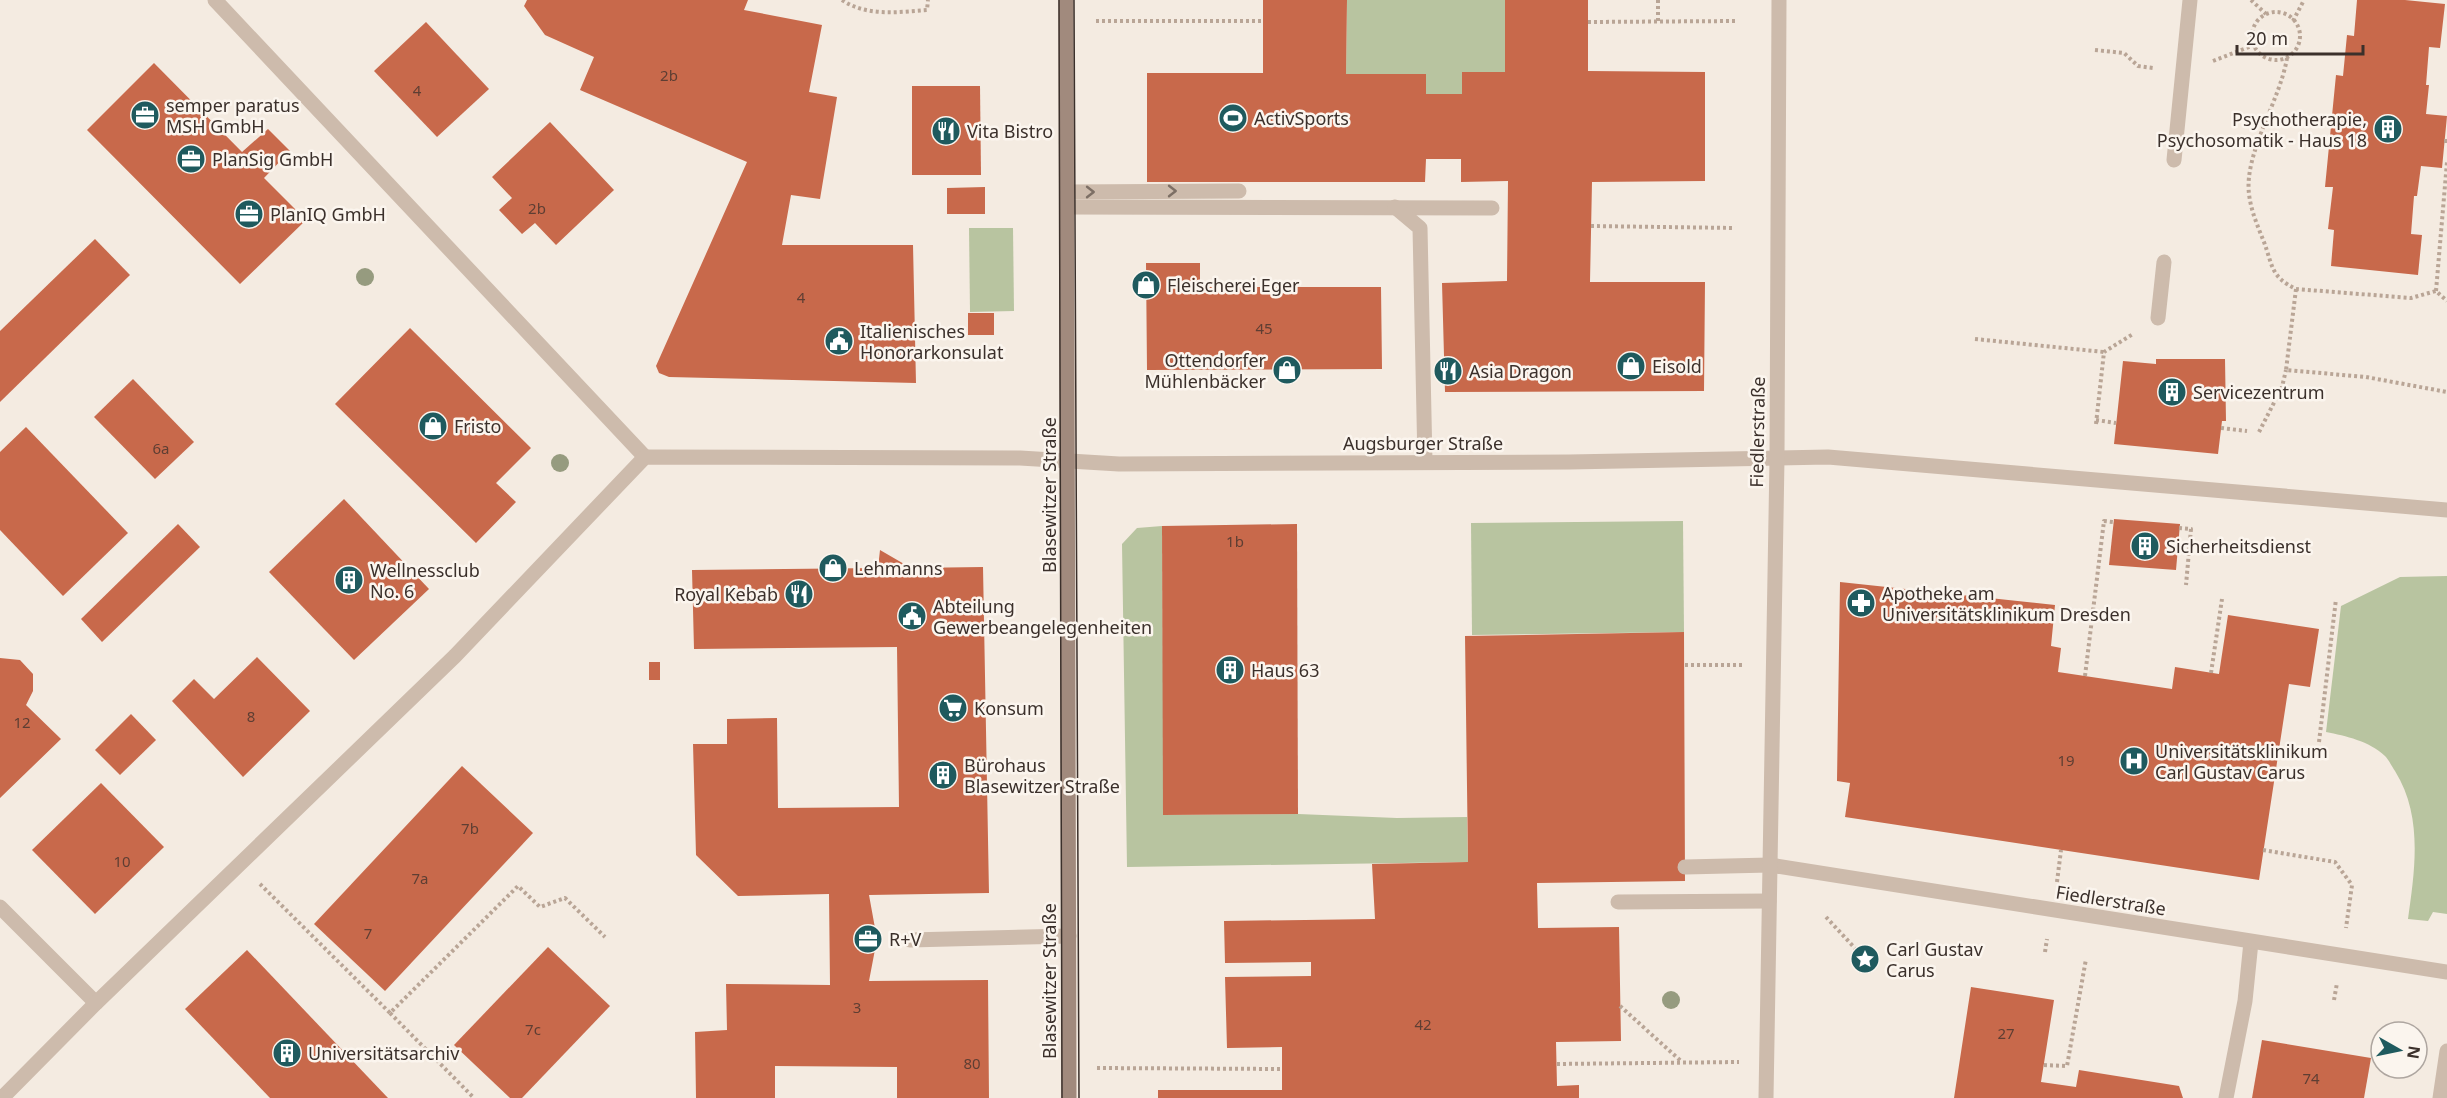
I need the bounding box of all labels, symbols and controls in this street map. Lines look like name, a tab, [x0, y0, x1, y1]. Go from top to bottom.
scale bar	[2237, 18, 2363, 56]
text: 20 m	[2246, 26, 2288, 50]
house number: 2b	[660, 65, 678, 85]
house number: 4	[413, 80, 422, 100]
place label: semper paratus MSH GmbH	[166, 93, 300, 138]
office icon: semper paratus MSH GmbH	[129, 99, 161, 131]
sports icon: ActivSports	[1217, 102, 1249, 134]
place label: ActivSports	[1254, 106, 1349, 130]
place label: Psychotherapie, Psychosomatik - Haus 18	[2157, 107, 2367, 152]
building icon: Psychotherapie, Psychosomatik - Haus 18	[2372, 113, 2404, 145]
restaurant icon: Vita Bistro	[930, 115, 962, 147]
place label: Vita Bistro	[967, 119, 1053, 143]
office icon: PlanSig GmbH	[175, 143, 207, 175]
place label: PlanSig GmbH	[212, 147, 333, 171]
one-way arrow	[1167, 185, 1176, 197]
one-way arrow	[1086, 186, 1095, 198]
office icon: PlanIQ GmbH	[233, 198, 265, 230]
house number: 2b	[528, 198, 546, 218]
place label: PlanIQ GmbH	[270, 202, 386, 226]
shop icon: Fleischerei Eger	[1130, 269, 1162, 301]
place label: Fleischerei Eger	[1167, 273, 1300, 297]
house number: 4	[797, 287, 806, 307]
house number: 45	[1255, 318, 1273, 338]
place label: Italienisches Honorarkonsulat	[860, 319, 1004, 364]
public building icon: Italienisches Honorarkonsulat	[823, 325, 855, 357]
place label: Ottendorfer Mühlenbäcker	[1145, 348, 1267, 393]
shop icon: Eisold	[1615, 350, 1647, 382]
shop icon: Ottendorfer Mühlenbäcker	[1271, 354, 1303, 386]
place label: Eisold	[1652, 354, 1702, 378]
restaurant icon: Asia Dragon	[1432, 355, 1464, 387]
place label: Asia Dragon	[1469, 359, 1572, 383]
street label: Fiedlerstraße	[1744, 376, 1770, 488]
building icon: Servicezentrum	[2156, 376, 2188, 408]
place label: Servicezentrum	[2193, 380, 2325, 404]
shop icon: Fristo	[417, 410, 449, 442]
place label: Fristo	[454, 414, 501, 438]
street label: Blasewitzer Straße	[1037, 417, 1061, 573]
street label: Augsburger Straße	[1343, 431, 1503, 455]
house number: 6a	[153, 438, 170, 458]
building icon: Sicherheitsdienst	[2129, 530, 2161, 562]
house number: 1b	[1226, 531, 1244, 551]
place label: Sicherheitsdienst	[2166, 534, 2312, 558]
shop icon: Lehmanns	[817, 552, 849, 584]
place label: Lehmanns	[854, 556, 943, 580]
place label: Wellnessclub No. 6	[370, 558, 480, 603]
building icon: Wellnessclub No. 6	[333, 564, 365, 596]
restaurant icon: Royal Kebab	[783, 578, 815, 610]
place label: Apotheke am Universitätsklinikum Dresden	[1882, 581, 2131, 626]
place label: Royal Kebab	[674, 582, 778, 606]
pharmacy icon: Apotheke am Universitätsklinikum Dresden	[1845, 587, 1877, 619]
place label: Abteilung Gewerbeangelegenheiten	[933, 594, 1152, 639]
public building icon: Abteilung Gewerbeangelegenheiten	[896, 600, 928, 632]
building icon: Haus 63	[1214, 654, 1246, 686]
place label: Haus 63	[1251, 658, 1319, 682]
supermarket icon: Konsum	[937, 692, 969, 724]
place label: Konsum	[974, 696, 1044, 720]
house number: 8	[247, 706, 255, 726]
house number: 12	[13, 712, 31, 732]
place label: Universitätsklinikum Carl Gustav Carus	[2155, 739, 2328, 784]
hospital icon: Universitätsklinikum Carl Gustav Carus	[2118, 745, 2150, 777]
house number: 19	[2057, 750, 2075, 770]
place label: Bürohaus Blasewitzer Straße	[964, 753, 1120, 798]
building icon: Bürohaus Blasewitzer Straße	[927, 759, 959, 791]
house number: 7b	[461, 818, 479, 838]
house number: 10	[113, 851, 131, 871]
house number: 7a	[412, 868, 429, 888]
street label: Fiedlerstraße	[2054, 879, 2168, 921]
street label: Blasewitzer Straße	[1037, 903, 1061, 1059]
house number: 7	[364, 923, 372, 943]
office icon: R+V	[852, 923, 884, 955]
place label: R+V	[889, 927, 921, 951]
place label: Carl Gustav Carus	[1886, 937, 1984, 982]
place icon: Carl Gustav Carus	[1849, 943, 1881, 975]
house number: 3	[853, 997, 861, 1017]
house number: 42	[1414, 1014, 1432, 1034]
house number: 7c	[525, 1019, 541, 1039]
north arrow	[2369, 1020, 2429, 1080]
house number: 27	[1997, 1023, 2015, 1043]
building icon: Universitätsarchiv	[271, 1037, 303, 1069]
place label: Universitätsarchiv	[308, 1041, 460, 1065]
text: N	[2402, 1044, 2426, 1060]
house number: 80	[963, 1053, 981, 1073]
house number: 74	[2302, 1068, 2320, 1088]

